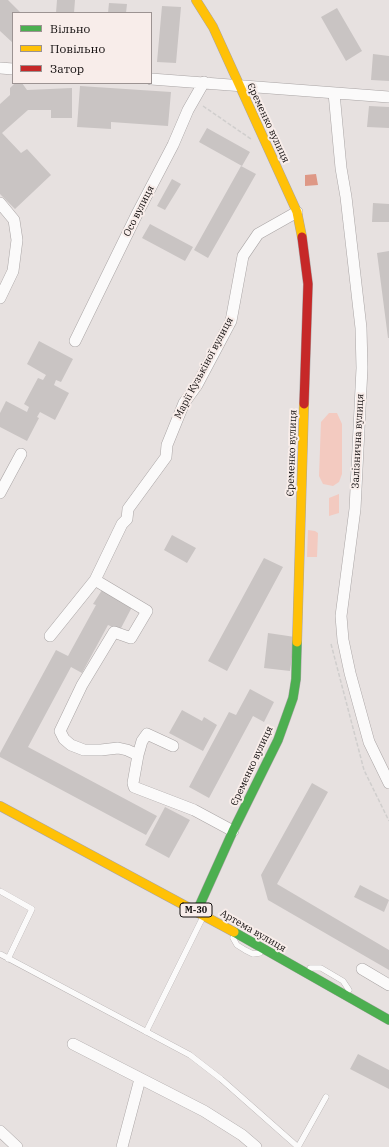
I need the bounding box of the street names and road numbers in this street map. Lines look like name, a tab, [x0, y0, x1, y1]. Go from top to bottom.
street label: Єременко вулиця	[244, 81, 292, 165]
street label: Осо вулиця	[121, 183, 157, 239]
street label: Марії Кузькіної вулиця	[172, 315, 236, 421]
street label: Залізнична вулиця	[350, 393, 366, 489]
street label: Єременко вулиця	[284, 409, 300, 497]
street label: Єременко вулиця	[228, 724, 276, 808]
road number: М-30	[180, 903, 212, 917]
street label: Артема вулиця	[218, 907, 288, 955]

